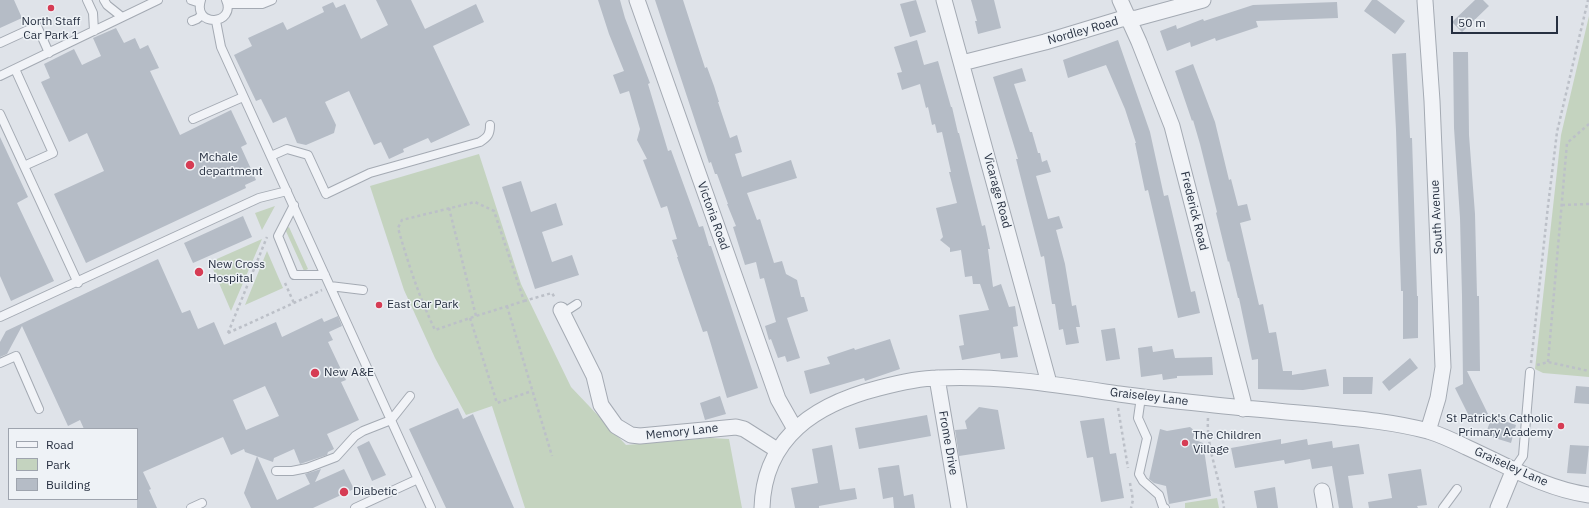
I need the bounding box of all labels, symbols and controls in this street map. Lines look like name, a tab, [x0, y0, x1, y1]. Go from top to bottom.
marker: North Staff Car Park 1	[46, 3, 56, 13]
scale bar	[1453, 8, 1560, 34]
street label: Nordley Road	[1046, 14, 1120, 48]
place label: North Staff Car Park 1	[22, 15, 80, 43]
text: 50 m	[1458, 15, 1486, 30]
place label: Mchale department	[199, 151, 263, 179]
street label: Vicarage Road	[980, 152, 1014, 230]
marker: Mchale department	[184, 159, 196, 171]
street label: Frederick Road	[1177, 170, 1211, 252]
street label: South Avenue	[1428, 179, 1446, 255]
street label: Victoria Road	[694, 180, 732, 252]
place label: New Cross Hospital	[208, 258, 265, 286]
marker: New Cross Hospital	[193, 266, 205, 278]
place label: East Car Park	[387, 298, 459, 312]
marker: East Car Park	[374, 300, 384, 310]
place label: New A&E	[324, 366, 374, 380]
marker: New A&E	[309, 367, 321, 379]
street label: Graiseley Lane	[1109, 385, 1189, 409]
street label: Frome Drive	[935, 410, 961, 476]
place label: St Patrick's Catholic Primary Academy	[1446, 412, 1553, 440]
street label: Memory Lane	[645, 421, 719, 443]
marker: St Patrick's Catholic Primary Academy	[1556, 421, 1566, 431]
legend	[8, 428, 138, 500]
place label: The Children Village	[1193, 429, 1261, 457]
text: Road	[46, 437, 74, 452]
marker: The Children Village	[1180, 438, 1190, 448]
street label: Graiseley Lane	[1472, 444, 1550, 490]
text: Park	[46, 457, 70, 472]
text: Building	[46, 477, 90, 492]
place label: Diabetic	[353, 485, 397, 499]
marker: Diabetic	[338, 486, 350, 498]

